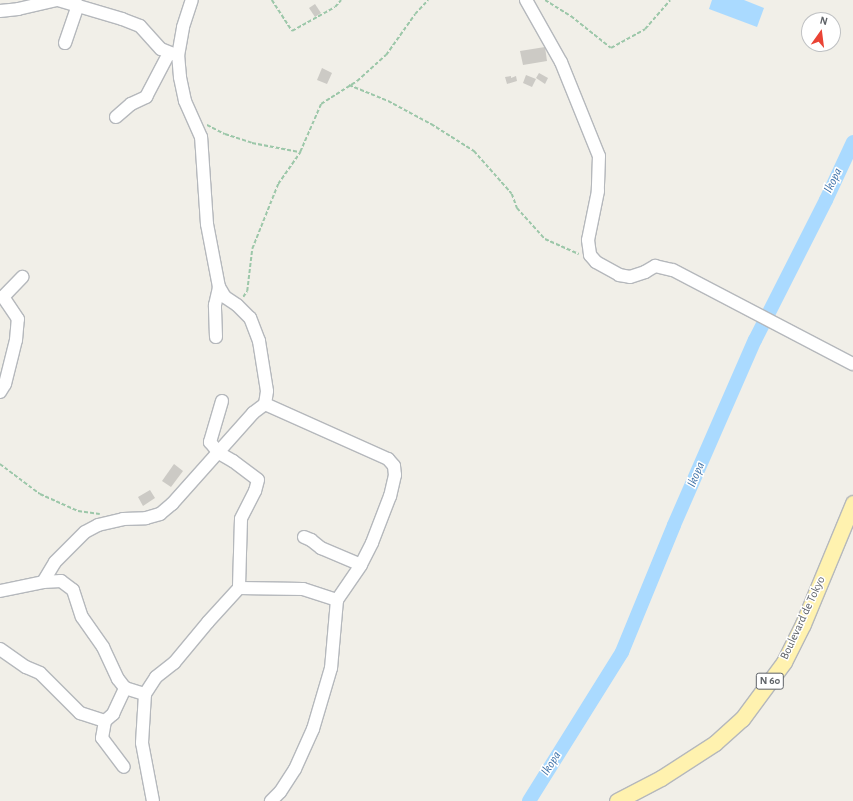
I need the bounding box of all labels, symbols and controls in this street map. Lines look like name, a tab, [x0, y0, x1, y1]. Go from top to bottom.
north arrow	[801, 12, 841, 52]
text: N	[819, 15, 829, 27]
water label: Ikopa	[821, 166, 847, 196]
water label: Ikopa	[685, 460, 709, 490]
street label: Boulevard de Tokyo	[777, 574, 829, 662]
road number: N 60	[755, 672, 785, 690]
water label: Ikopa	[539, 749, 565, 779]

